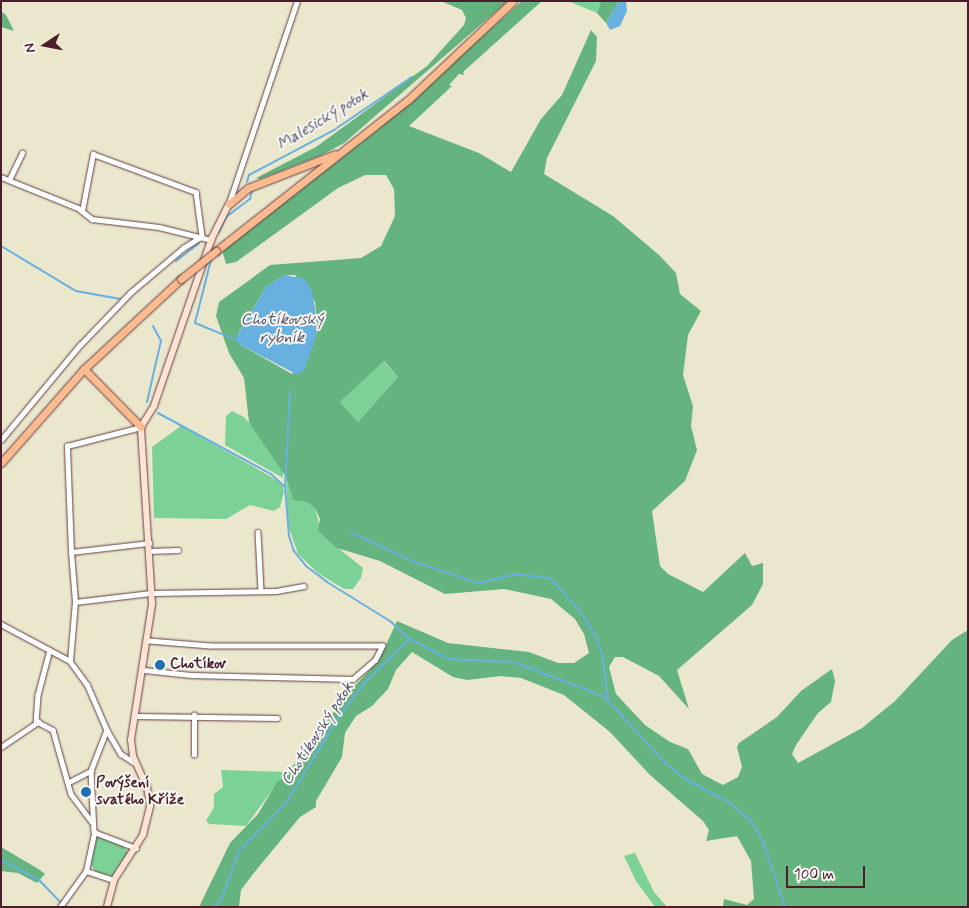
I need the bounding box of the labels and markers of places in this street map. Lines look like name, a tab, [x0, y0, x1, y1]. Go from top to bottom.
place label: Chotíkov	[170, 656, 226, 674]
marker: Chotíkov	[154, 659, 166, 671]
place label: Povýšení svatého Kříže	[96, 774, 184, 809]
marker: Povýšení svatého Kříže	[80, 786, 92, 798]

